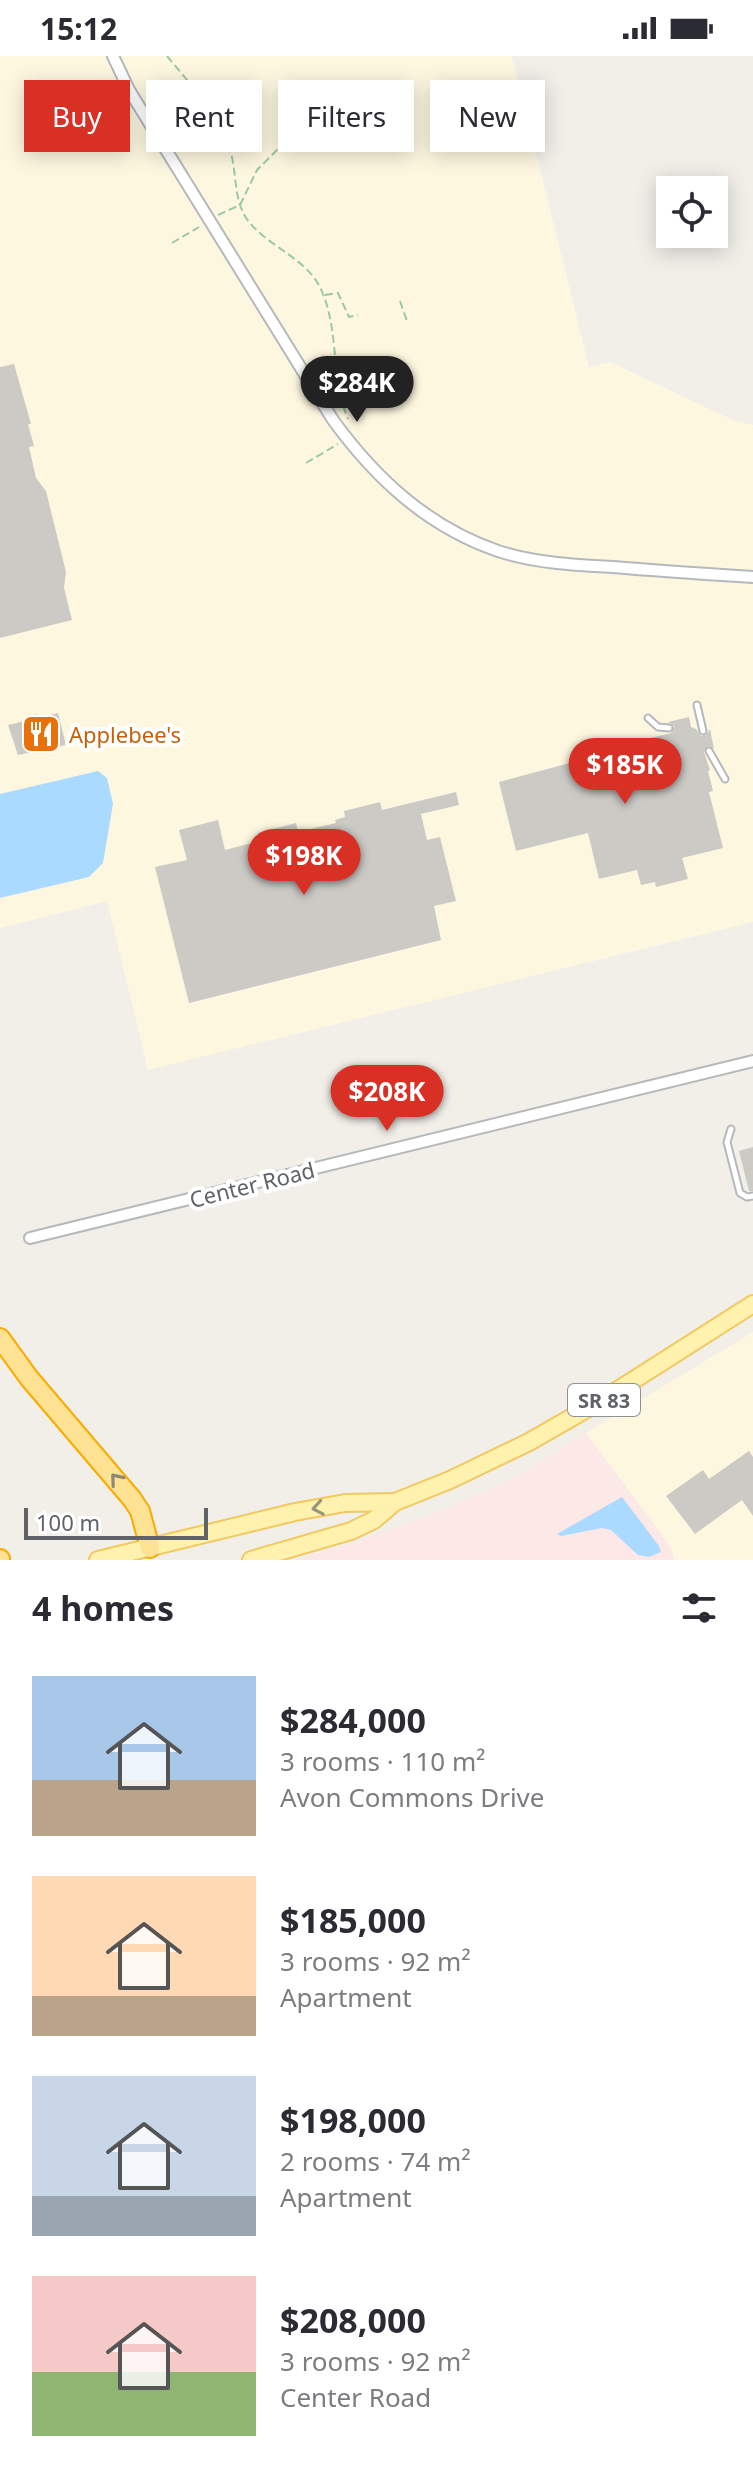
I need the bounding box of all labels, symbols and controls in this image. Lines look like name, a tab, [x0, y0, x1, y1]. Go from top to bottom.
text: 15:12	[40, 8, 117, 49]
chip: Buy	[24, 80, 130, 152]
chip: Rent	[146, 80, 262, 152]
chip: Filters	[278, 80, 414, 152]
chip: New	[430, 80, 545, 152]
map controls	[656, 176, 728, 248]
button: locate	[656, 176, 728, 248]
pin: $284K	[301, 356, 413, 424]
text: $284K	[319, 364, 395, 400]
restaurant icon: Applebee's	[20, 713, 62, 755]
place label: Applebee's	[69, 719, 181, 749]
pin: $185K	[569, 738, 681, 806]
text: $185K	[587, 746, 663, 782]
pin: $198K	[248, 829, 360, 897]
text: $198K	[266, 837, 342, 873]
pin: $208K	[331, 1065, 443, 1133]
text: $208K	[349, 1073, 425, 1109]
street label: Center Road	[186, 1154, 318, 1214]
road number: SR 83	[568, 1384, 640, 1416]
one-way arrow	[111, 1474, 126, 1489]
one-way arrow	[311, 1498, 325, 1515]
scale bar	[24, 1504, 208, 1540]
text: 100 m	[36, 1507, 100, 1537]
text: 4 homes	[32, 1585, 174, 1631]
icon: filters	[677, 1586, 721, 1630]
text: $284,000	[280, 1697, 426, 1743]
icon: home	[96, 1708, 192, 1804]
text: 3 rooms · 110 m²	[280, 1743, 485, 1779]
text: Avon Commons Drive	[280, 1779, 544, 1815]
text: $185,000	[280, 1897, 426, 1943]
icon: home	[96, 1908, 192, 2004]
text: 3 rooms · 92 m²	[280, 1943, 470, 1979]
text: Apartment	[280, 1979, 412, 2015]
text: $198,000	[280, 2097, 426, 2143]
icon: home	[96, 2108, 192, 2204]
text: 2 rooms · 74 m²	[280, 2143, 470, 2179]
text: Apartment	[280, 2179, 412, 2215]
text: $208,000	[280, 2297, 426, 2343]
icon: home	[96, 2308, 192, 2404]
text: 3 rooms · 92 m²	[280, 2343, 470, 2379]
text: Center Road	[280, 2379, 431, 2415]

